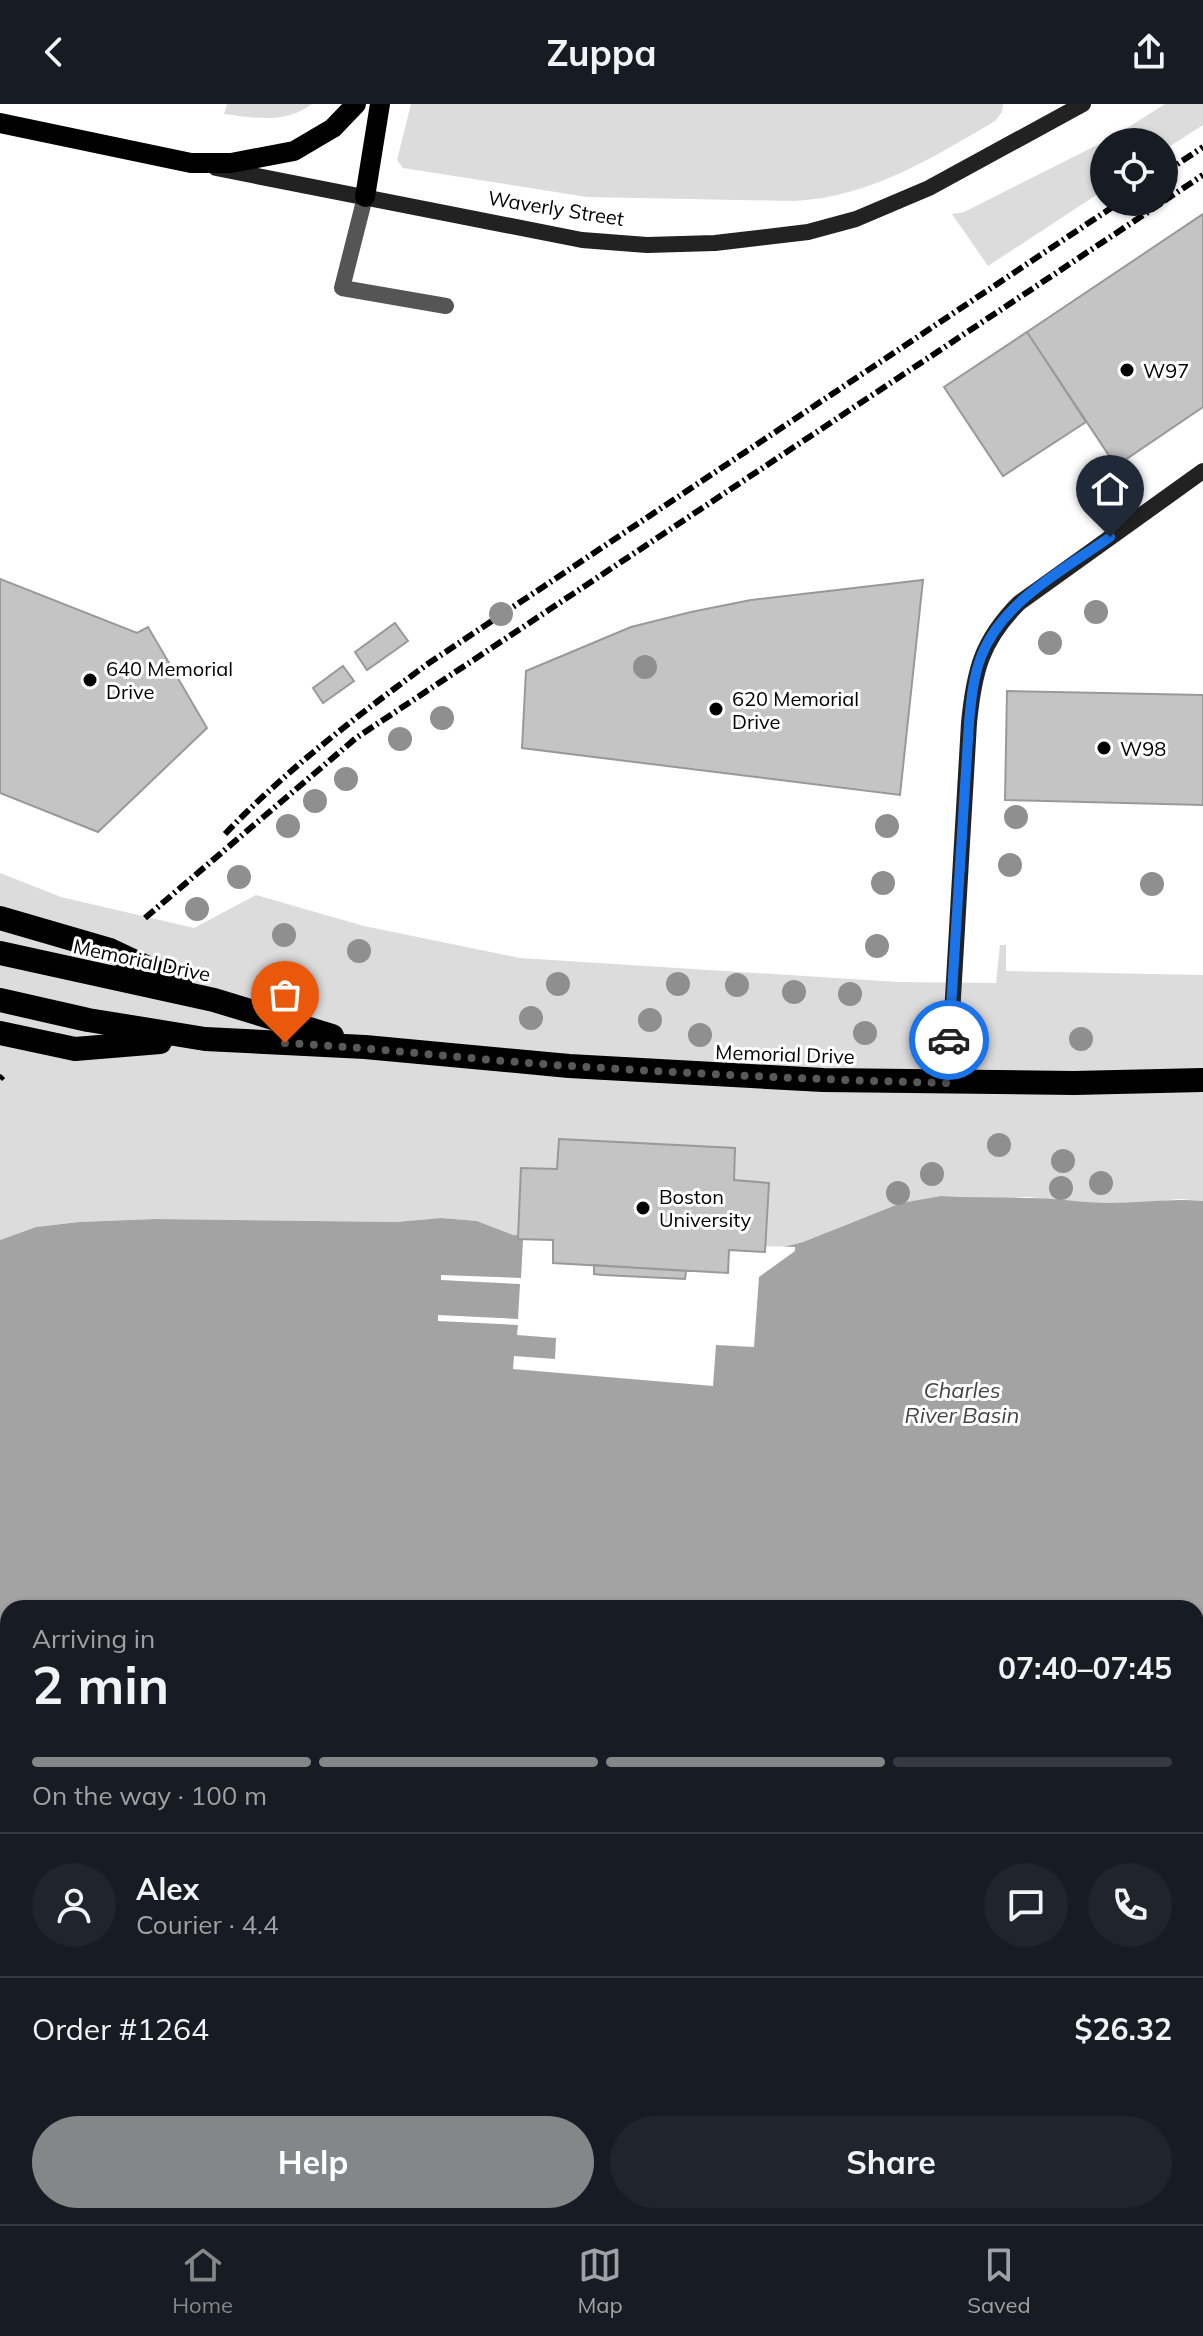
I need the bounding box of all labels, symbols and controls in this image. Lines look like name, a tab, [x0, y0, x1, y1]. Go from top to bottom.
icon: back	[32, 30, 76, 74]
text: Zuppa	[547, 30, 656, 75]
icon: share	[1127, 30, 1171, 74]
map controls	[1090, 128, 1178, 216]
button: locate	[1090, 128, 1178, 216]
street label: Waverly Street	[486, 185, 626, 231]
place label: W97	[1143, 358, 1189, 383]
marker: W97	[1118, 361, 1136, 379]
pin	[1076, 455, 1144, 537]
icon: home	[1088, 467, 1132, 511]
place label: 640 Memorial Drive	[106, 656, 233, 704]
marker: 640 Memorial Drive	[81, 671, 99, 689]
place label: 620 Memorial Drive	[732, 686, 859, 734]
marker: 620 Memorial Drive	[707, 700, 725, 718]
place label: W98	[1120, 736, 1166, 761]
marker: W98	[1095, 739, 1113, 757]
street label: Memorial Drive	[71, 933, 213, 987]
pin	[251, 961, 319, 1043]
icon: bag	[263, 973, 307, 1017]
courier	[909, 1000, 989, 1080]
icon: car	[927, 1018, 971, 1062]
street label: Memorial Drive	[715, 1039, 855, 1069]
place label: Boston University	[659, 1184, 751, 1232]
marker: Boston University	[634, 1199, 652, 1217]
water label: Charles River Basin	[905, 1376, 1019, 1429]
text: Arriving in	[32, 1622, 155, 1655]
text: 07:40–07:45	[998, 1649, 1172, 1687]
text: 2 min	[32, 1652, 169, 1717]
text: On the way · 100 m	[32, 1779, 267, 1812]
button: person	[32, 1863, 116, 1947]
button: chat	[984, 1863, 1068, 1947]
button: phone	[1088, 1863, 1172, 1947]
text: Alex	[136, 1870, 199, 1908]
text: Courier · 4.4	[136, 1908, 279, 1941]
text: Order #1264	[32, 2010, 209, 2048]
text: $26.32	[1075, 2010, 1172, 2048]
button: Help	[32, 2116, 594, 2208]
button: Share	[610, 2116, 1172, 2208]
tab: Home	[172, 2243, 233, 2319]
tab: Map	[577, 2243, 623, 2319]
tab: Saved	[967, 2243, 1031, 2319]

